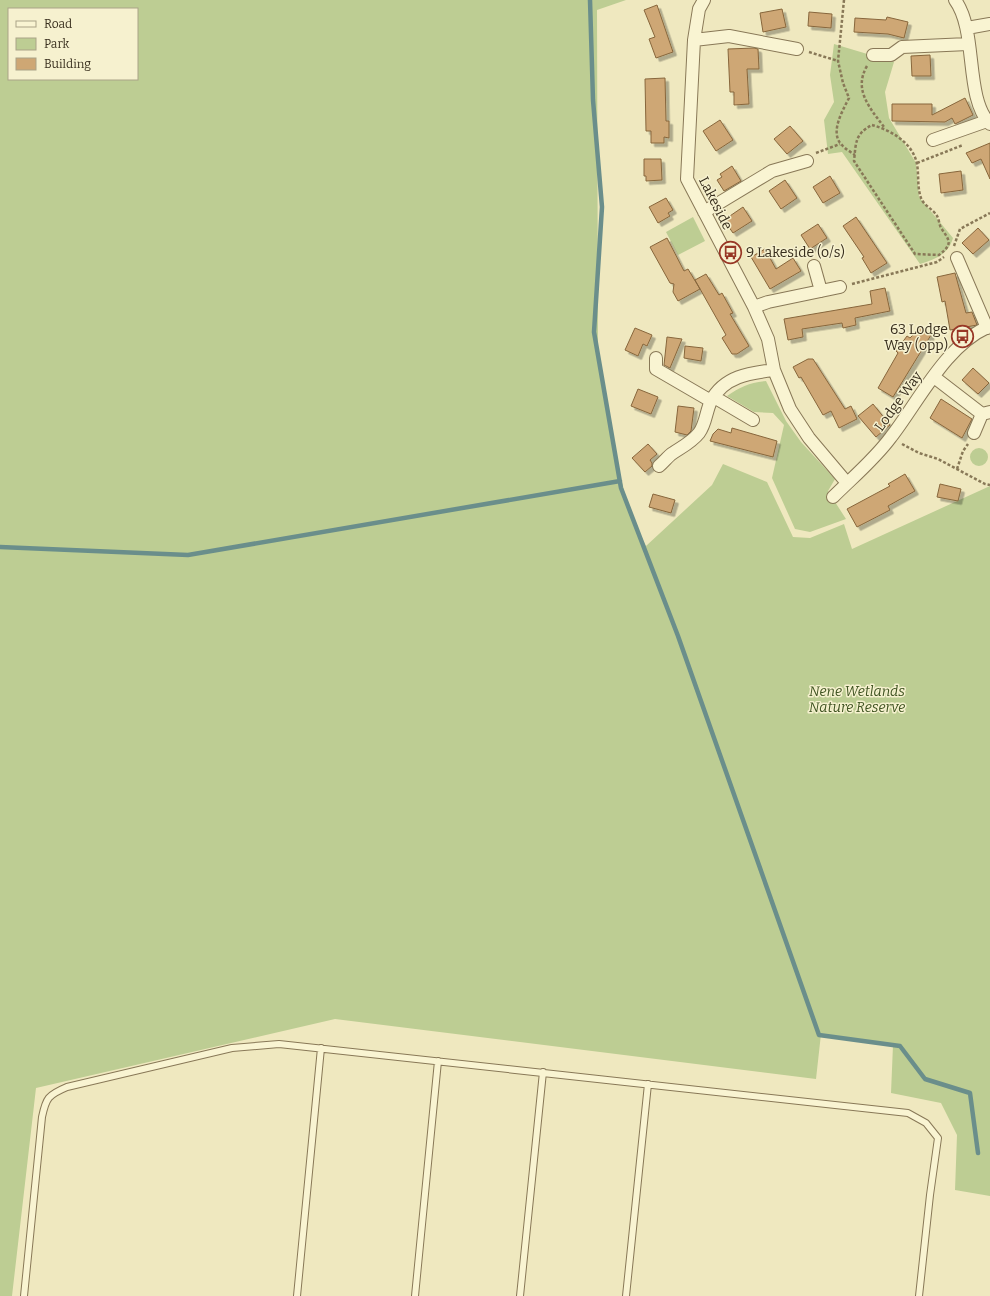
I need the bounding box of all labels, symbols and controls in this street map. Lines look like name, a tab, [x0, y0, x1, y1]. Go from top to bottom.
legend	[8, 8, 138, 80]
text: Road	[44, 17, 72, 31]
text: Park	[44, 37, 70, 51]
text: Building	[44, 57, 91, 71]
street label: Lakeside	[695, 174, 736, 233]
bus stop icon: 9 Lakeside (o/s)	[718, 239, 744, 265]
place label: 9 Lakeside (o/s)	[746, 244, 845, 261]
place label: 63 Lodge Way (opp)	[884, 321, 948, 354]
bus stop icon: 63 Lodge Way (opp)	[950, 324, 976, 350]
street label: Lodge Way	[871, 368, 926, 435]
park label: Nene Wetlands Nature Reserve	[809, 683, 905, 716]

